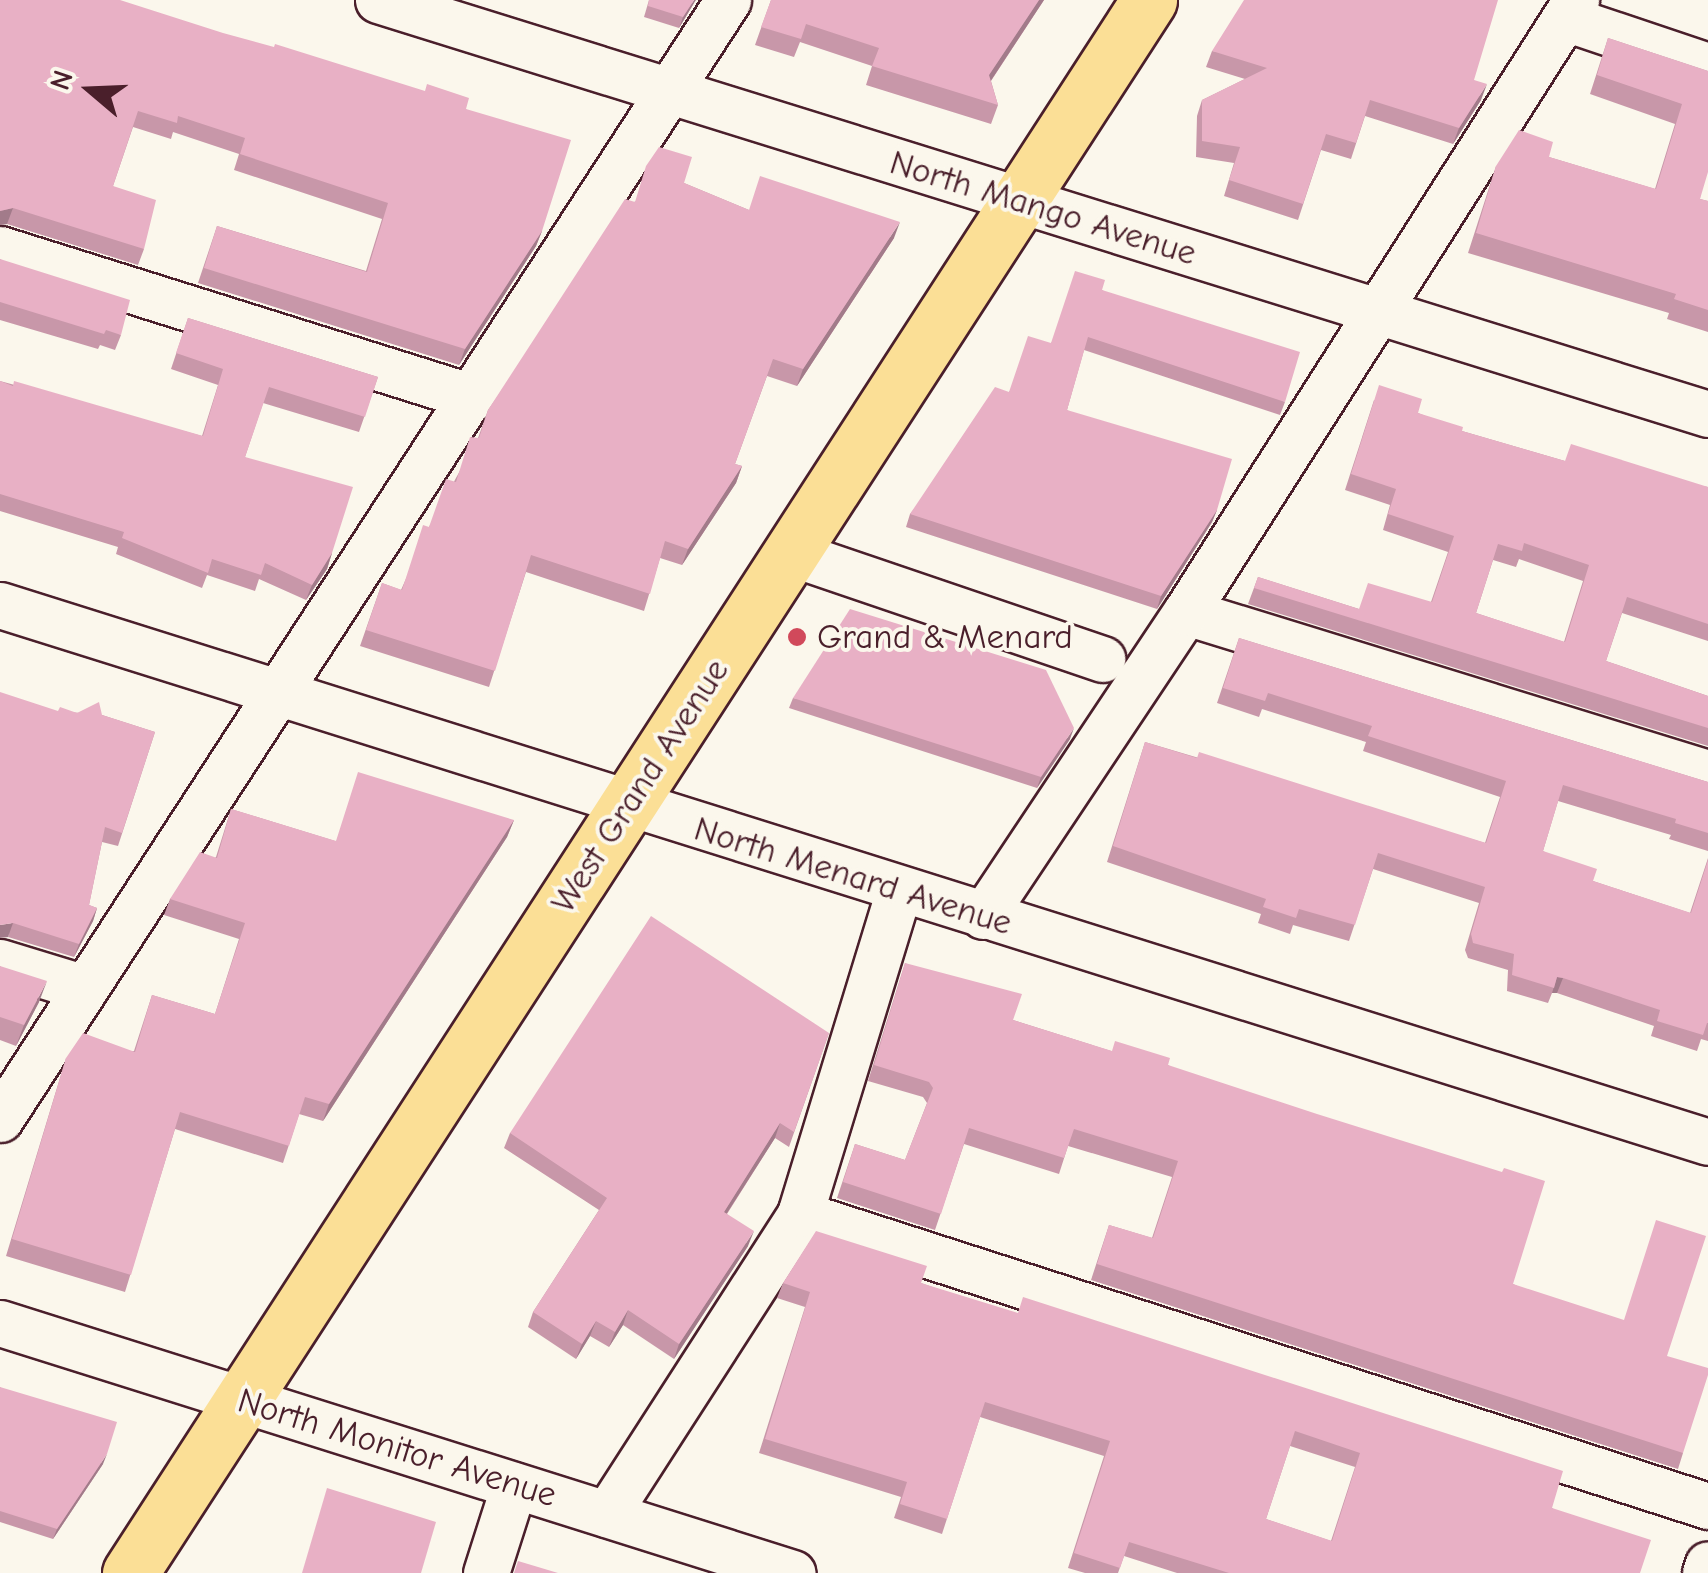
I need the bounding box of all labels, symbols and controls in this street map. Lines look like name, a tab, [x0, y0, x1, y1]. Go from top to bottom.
north arrow	[40, 40, 140, 140]
text: N	[44, 66, 80, 94]
street label: North Mango Avenue	[885, 141, 1201, 275]
place label: Grand & Menard	[817, 616, 1073, 658]
marker: Grand & Menard	[786, 626, 808, 648]
street label: West Grand Avenue	[542, 651, 738, 921]
street label: North Menard Avenue	[689, 808, 1017, 944]
street label: North Monitor Avenue	[233, 1380, 561, 1516]

